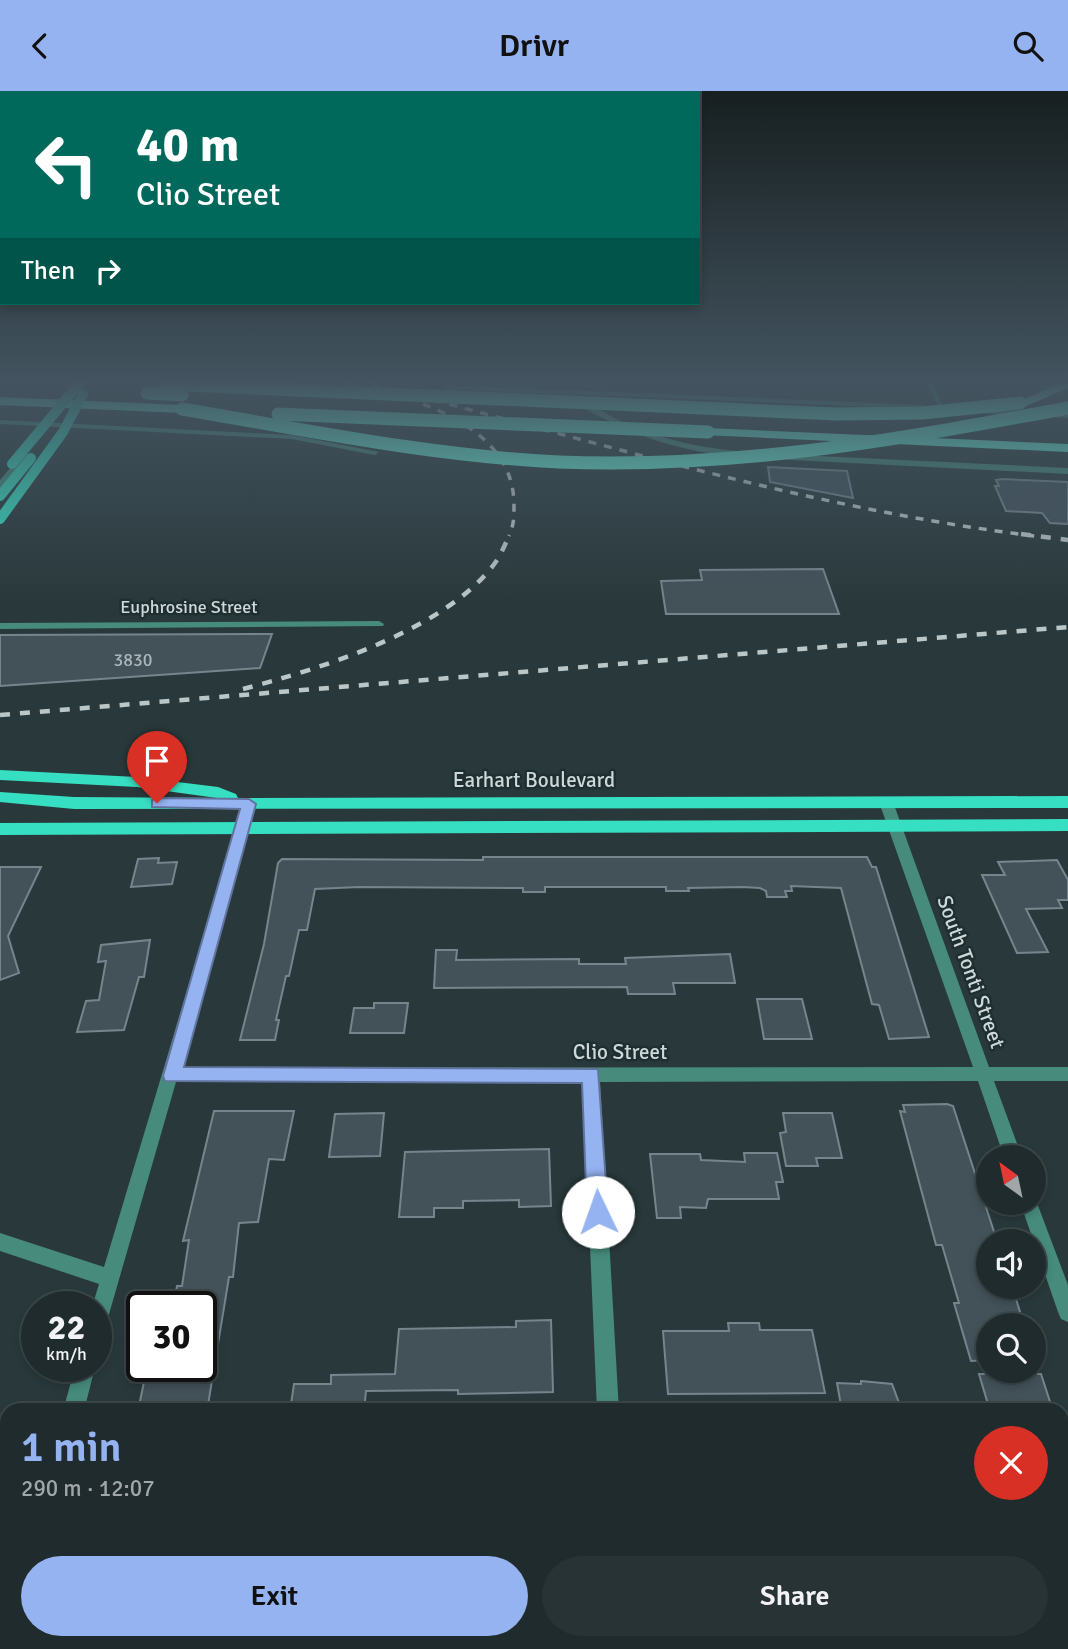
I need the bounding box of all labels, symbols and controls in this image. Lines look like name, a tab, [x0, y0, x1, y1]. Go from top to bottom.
text: Drivr	[499, 26, 569, 65]
icon: back	[21, 27, 59, 65]
icon: search	[1009, 27, 1047, 65]
text: 40 m	[136, 115, 239, 175]
icon: left	[21, 119, 112, 210]
text: Clio Street	[136, 175, 280, 214]
icon: right	[89, 252, 127, 290]
text: Then	[21, 255, 75, 287]
street label: Euphrosine Street	[120, 596, 258, 618]
house number: 3830	[114, 649, 152, 671]
pin	[127, 731, 187, 803]
icon: arrive	[138, 742, 176, 780]
street label: Earhart Boulevard	[453, 767, 615, 793]
street label: South Tonti Street	[931, 892, 1011, 1052]
street label: Clio Street	[573, 1039, 667, 1065]
north arrow	[976, 1145, 1046, 1215]
map controls	[976, 1145, 1046, 1383]
position arrow	[561, 1175, 635, 1249]
button: sound	[976, 1229, 1046, 1299]
speed limit sign: 30	[126, 1291, 217, 1382]
text: 22	[48, 1306, 85, 1349]
button: search	[976, 1313, 1046, 1383]
text: km/h	[46, 1343, 87, 1365]
text: 1 min	[21, 1422, 122, 1473]
button: close	[974, 1426, 1048, 1500]
text: 290 m · 12:07	[21, 1474, 155, 1503]
button: Exit	[21, 1556, 528, 1636]
button: Share	[542, 1556, 1048, 1636]

